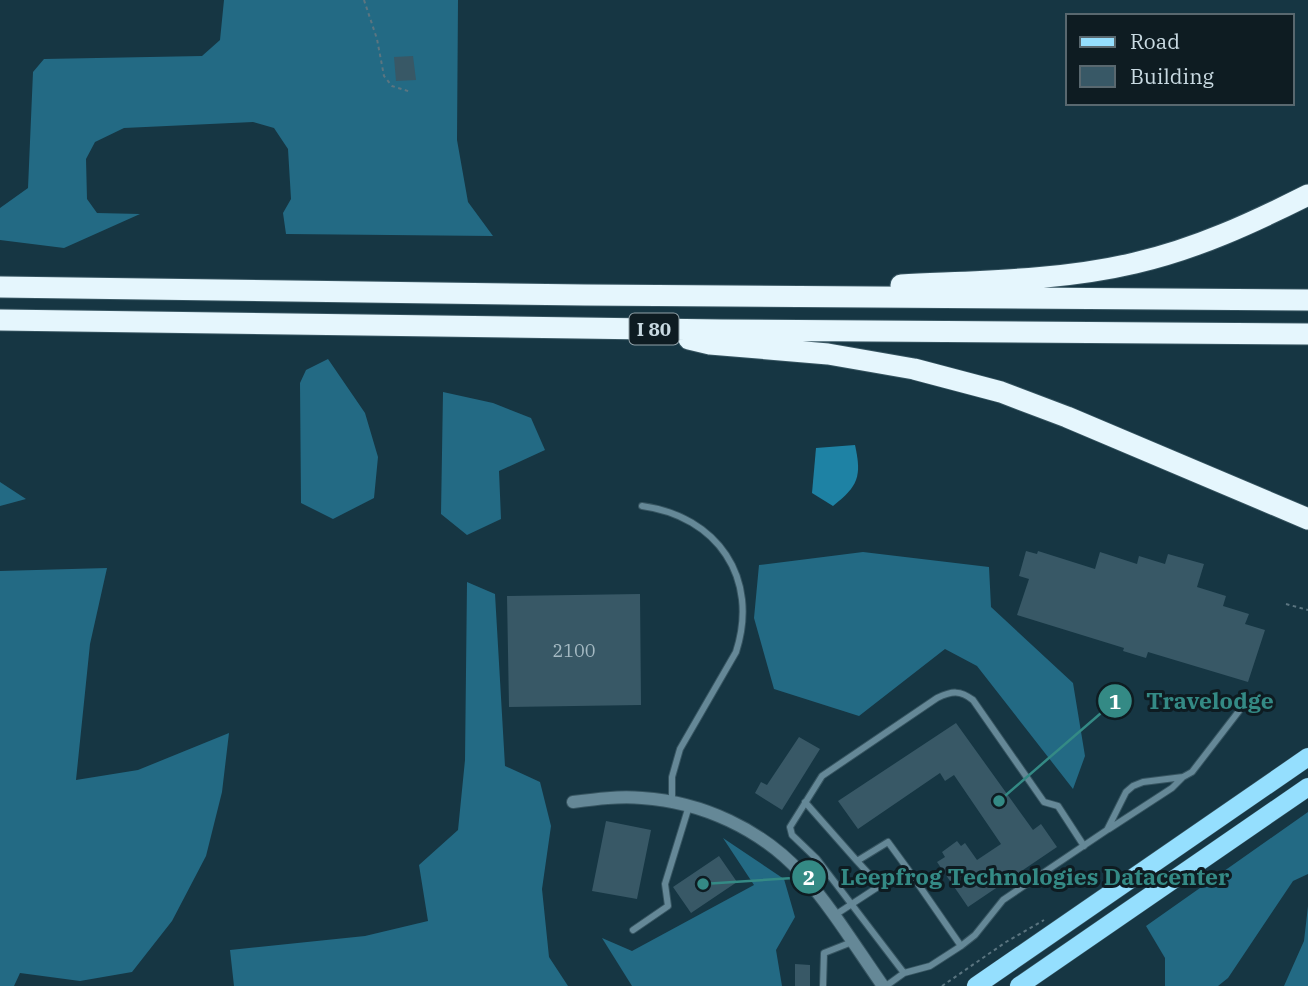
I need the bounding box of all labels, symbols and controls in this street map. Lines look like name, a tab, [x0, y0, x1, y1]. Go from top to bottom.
legend	[1066, 14, 1294, 105]
text: Road	[1130, 27, 1180, 55]
text: Building	[1130, 62, 1215, 90]
road number: I 80	[630, 314, 678, 344]
house number: 2100	[552, 639, 596, 662]
callout: Travelodge	[1097, 679, 1287, 723]
text: Travelodge	[1146, 685, 1274, 715]
text: 1	[1109, 687, 1121, 715]
callout: Leepfrog Technologies Datacenter	[791, 855, 1243, 899]
text: Leepfrog Technologies Datacenter	[841, 861, 1230, 891]
text: 2	[803, 863, 815, 891]

